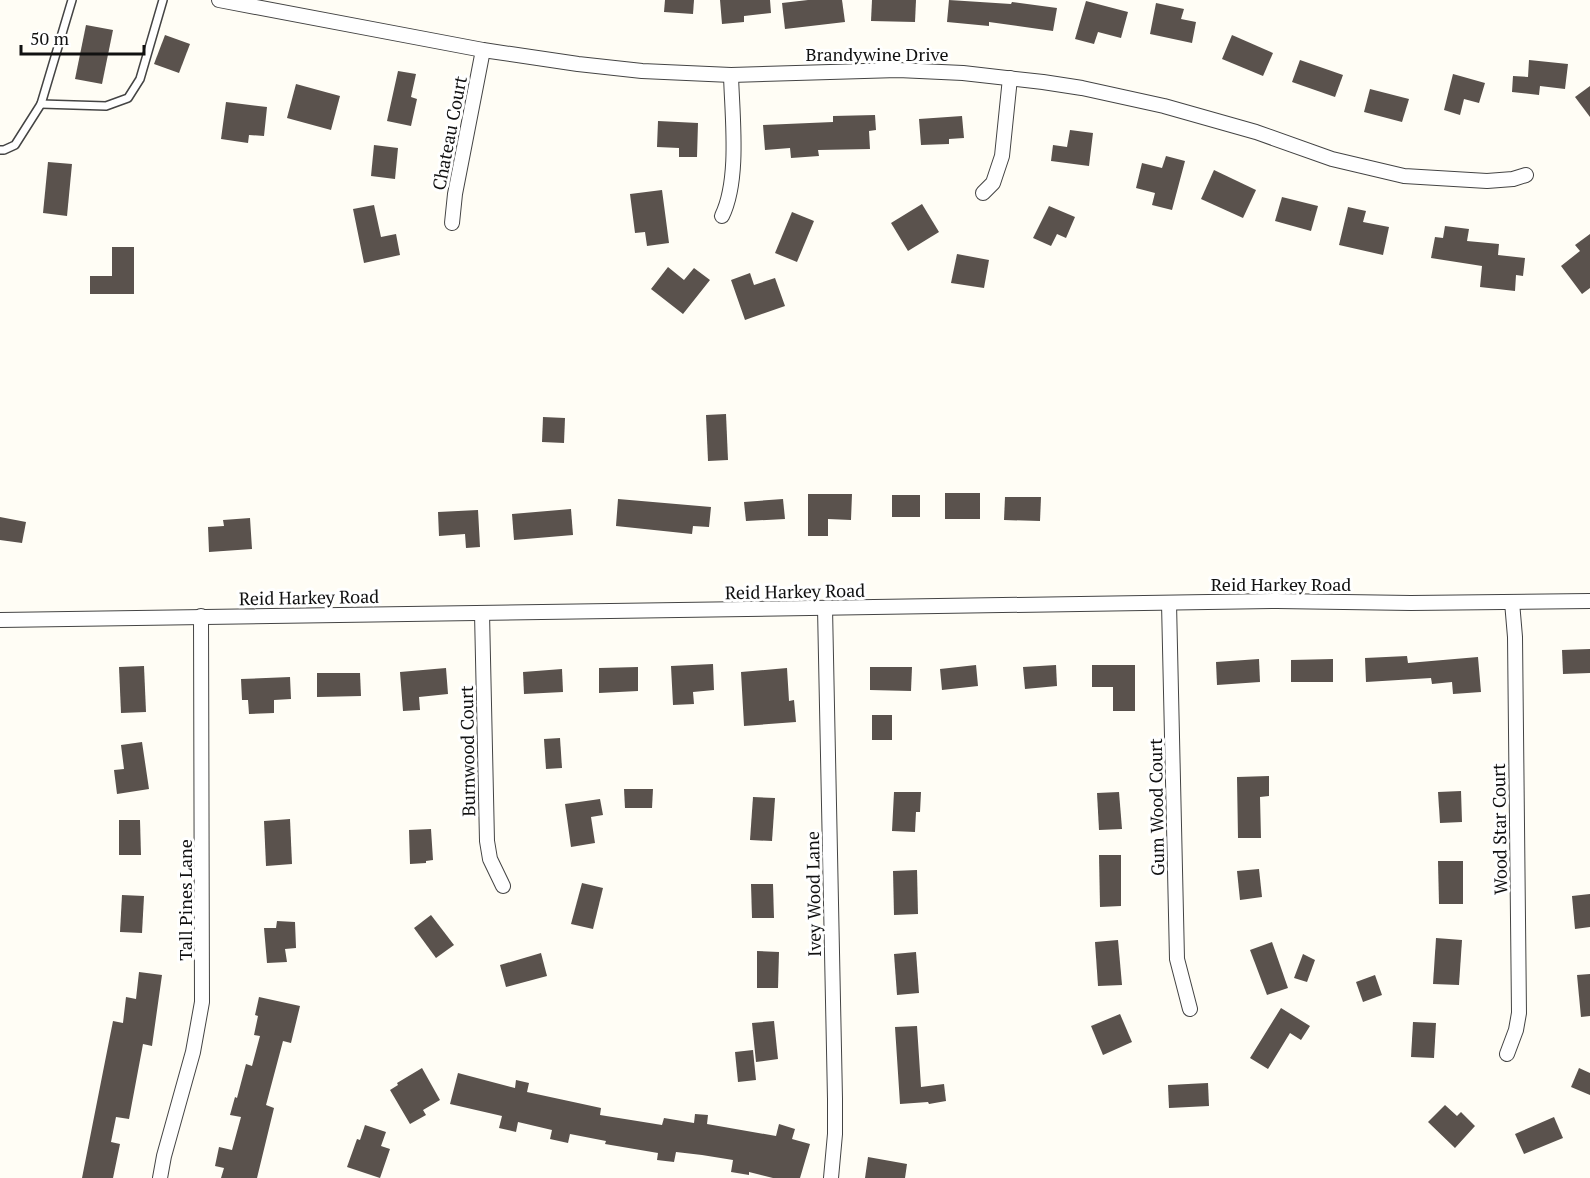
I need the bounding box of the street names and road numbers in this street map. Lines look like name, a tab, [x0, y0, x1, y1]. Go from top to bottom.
street label: Brandywine Drive	[806, 42, 948, 66]
street label: Chateau Court	[426, 74, 472, 192]
street label: Reid Harkey Road	[1211, 572, 1351, 596]
street label: Reid Harkey Road	[725, 578, 865, 604]
street label: Reid Harkey Road	[239, 584, 379, 610]
street label: Burnwood Court	[454, 685, 480, 817]
street label: Gum Wood Court	[1143, 738, 1169, 876]
street label: Wood Star Court	[1486, 763, 1512, 895]
street label: Ivey Wood Lane	[800, 831, 826, 957]
street label: Tall Pines Lane	[173, 839, 197, 961]

